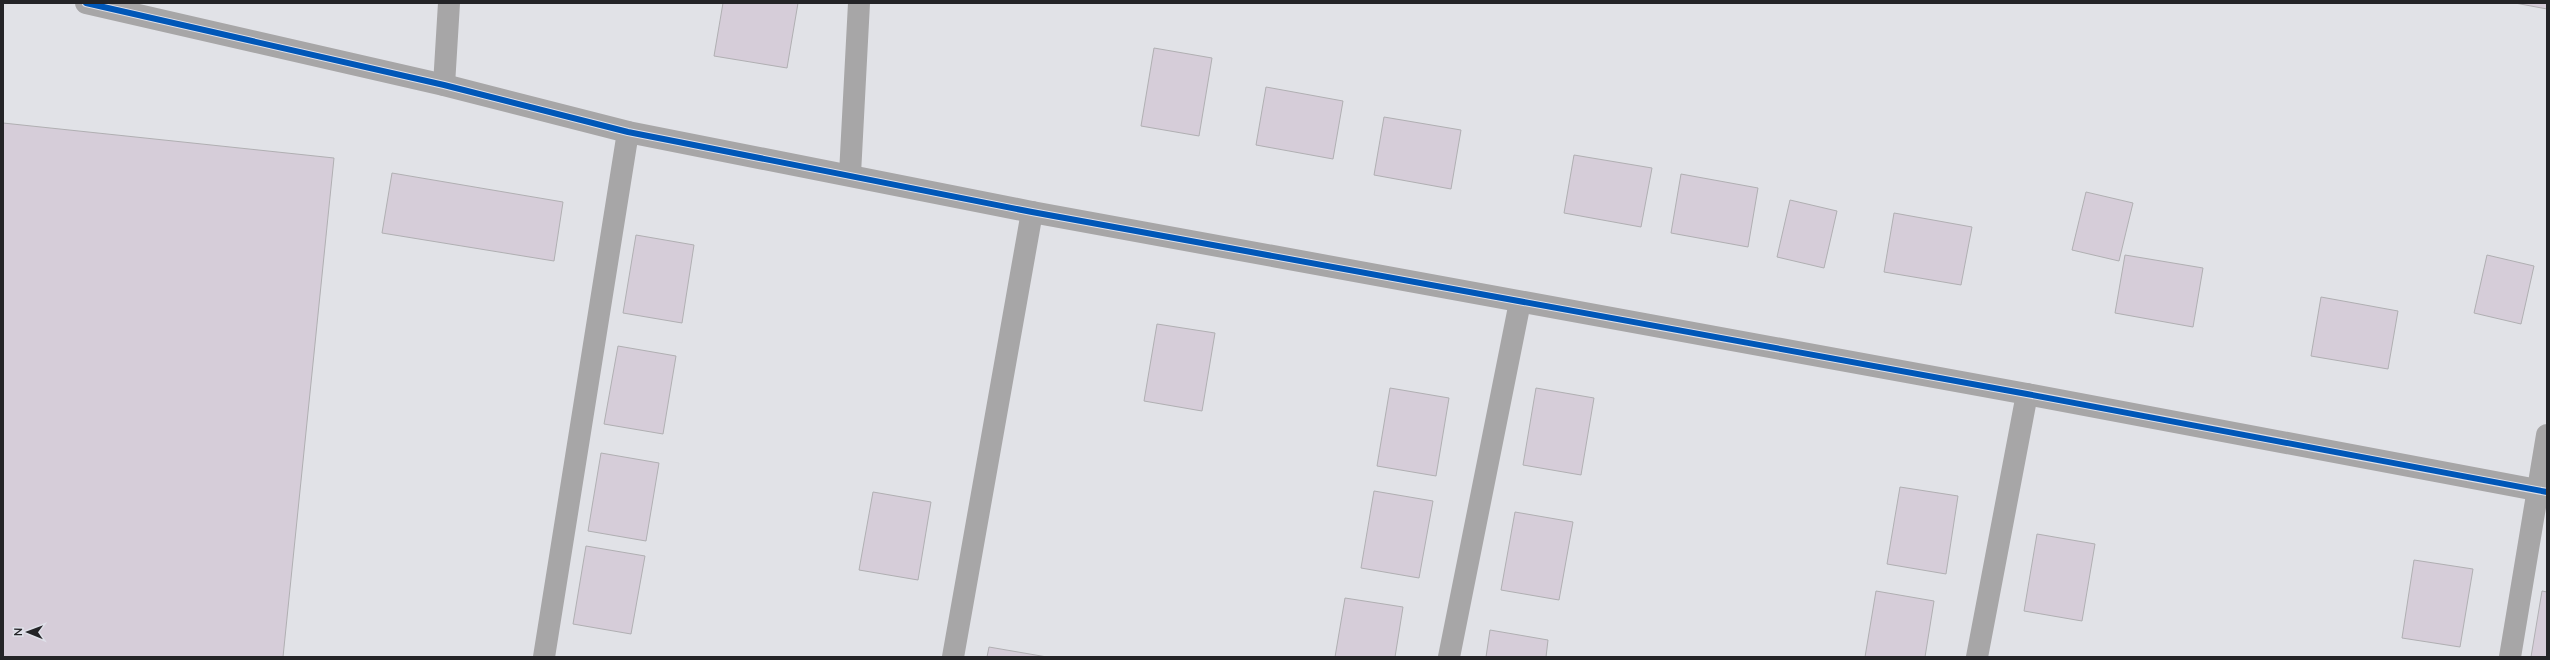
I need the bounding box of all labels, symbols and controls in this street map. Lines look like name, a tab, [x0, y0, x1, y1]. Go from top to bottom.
north arrow	[8, 612, 48, 652]
text: N	[11, 627, 24, 636]

